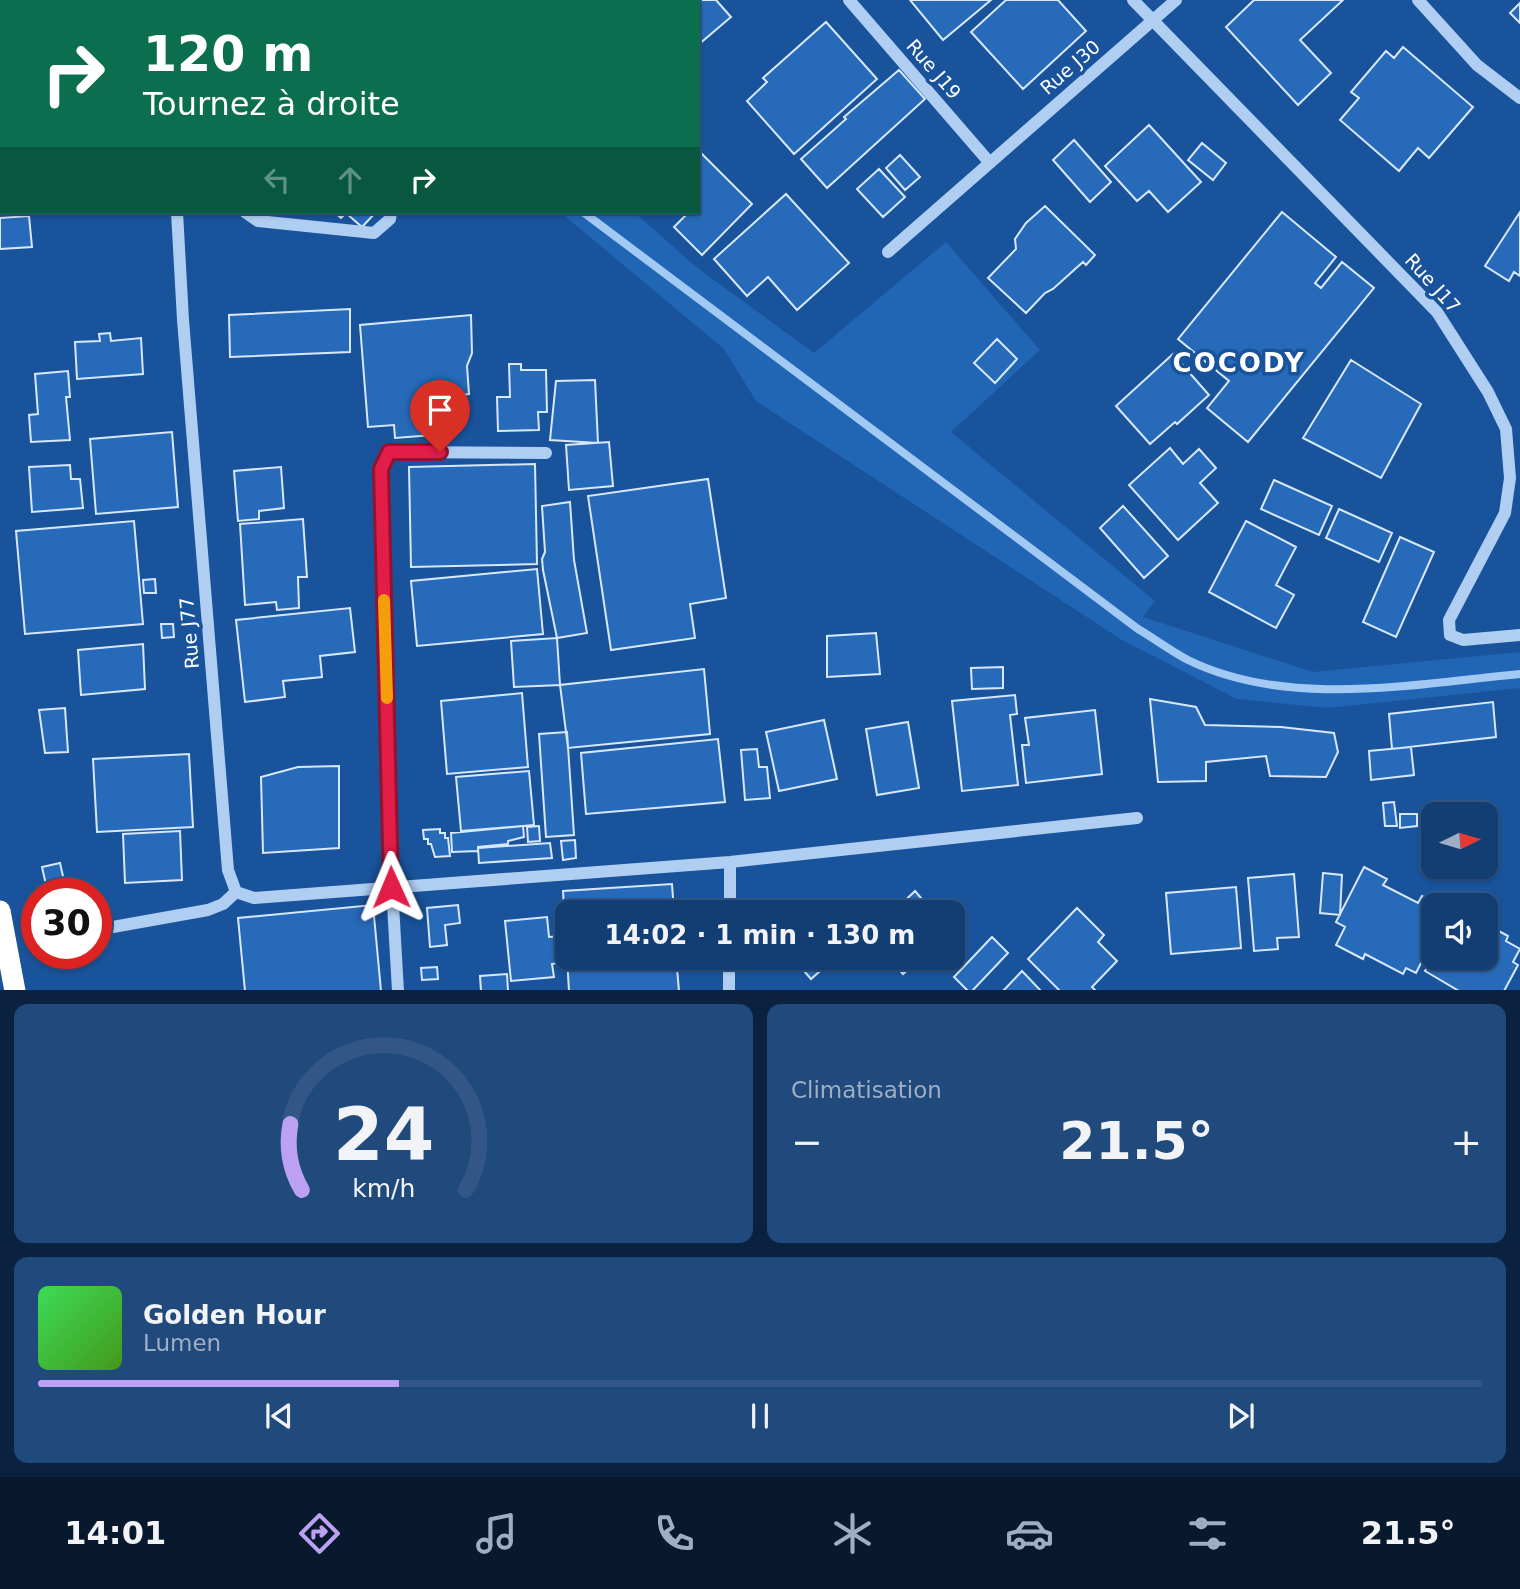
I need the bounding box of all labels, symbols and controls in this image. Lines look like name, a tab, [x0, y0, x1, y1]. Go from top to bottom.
text: 120 m	[143, 26, 313, 83]
icon: right	[28, 28, 119, 119]
street label: Rue J19	[902, 35, 966, 103]
street label: Rue J30	[1036, 35, 1104, 99]
text: Tournez à droite	[143, 85, 400, 123]
icon: left	[258, 161, 296, 199]
icon: ahead	[331, 161, 369, 199]
icon: right	[404, 161, 442, 199]
street label: Rue J17	[1401, 249, 1465, 317]
district label: COCODY	[1173, 348, 1305, 378]
pin	[410, 380, 470, 452]
icon: arrive	[421, 391, 459, 429]
street label: Rue J77	[175, 596, 203, 670]
north arrow	[1421, 802, 1498, 878]
map controls	[1421, 802, 1498, 970]
position arrow	[354, 850, 428, 924]
speed limit sign: 30	[21, 878, 112, 969]
button: sound	[1421, 893, 1498, 970]
text: 14:02 · 1 min · 130 m	[605, 920, 915, 950]
text: Climatisation	[791, 1077, 942, 1103]
text: 24	[333, 1092, 434, 1177]
text: 21.5°	[1059, 1111, 1214, 1171]
text: −	[791, 1120, 823, 1164]
text: +	[1450, 1120, 1482, 1164]
text: km/h	[352, 1173, 415, 1202]
text: Golden Hour	[143, 1300, 326, 1330]
text: Lumen	[143, 1330, 221, 1356]
icon: previous	[260, 1397, 298, 1435]
icon: pause	[741, 1397, 779, 1435]
icon: next	[1222, 1397, 1260, 1435]
icon: directions	[295, 1509, 344, 1558]
icon: music	[472, 1509, 521, 1558]
icon: phone	[650, 1509, 699, 1558]
icon: climate	[828, 1509, 877, 1558]
icon: car	[1005, 1509, 1054, 1558]
icon: filters	[1183, 1509, 1232, 1558]
text: 14:01	[64, 1514, 166, 1552]
text: 21.5°	[1361, 1514, 1456, 1552]

